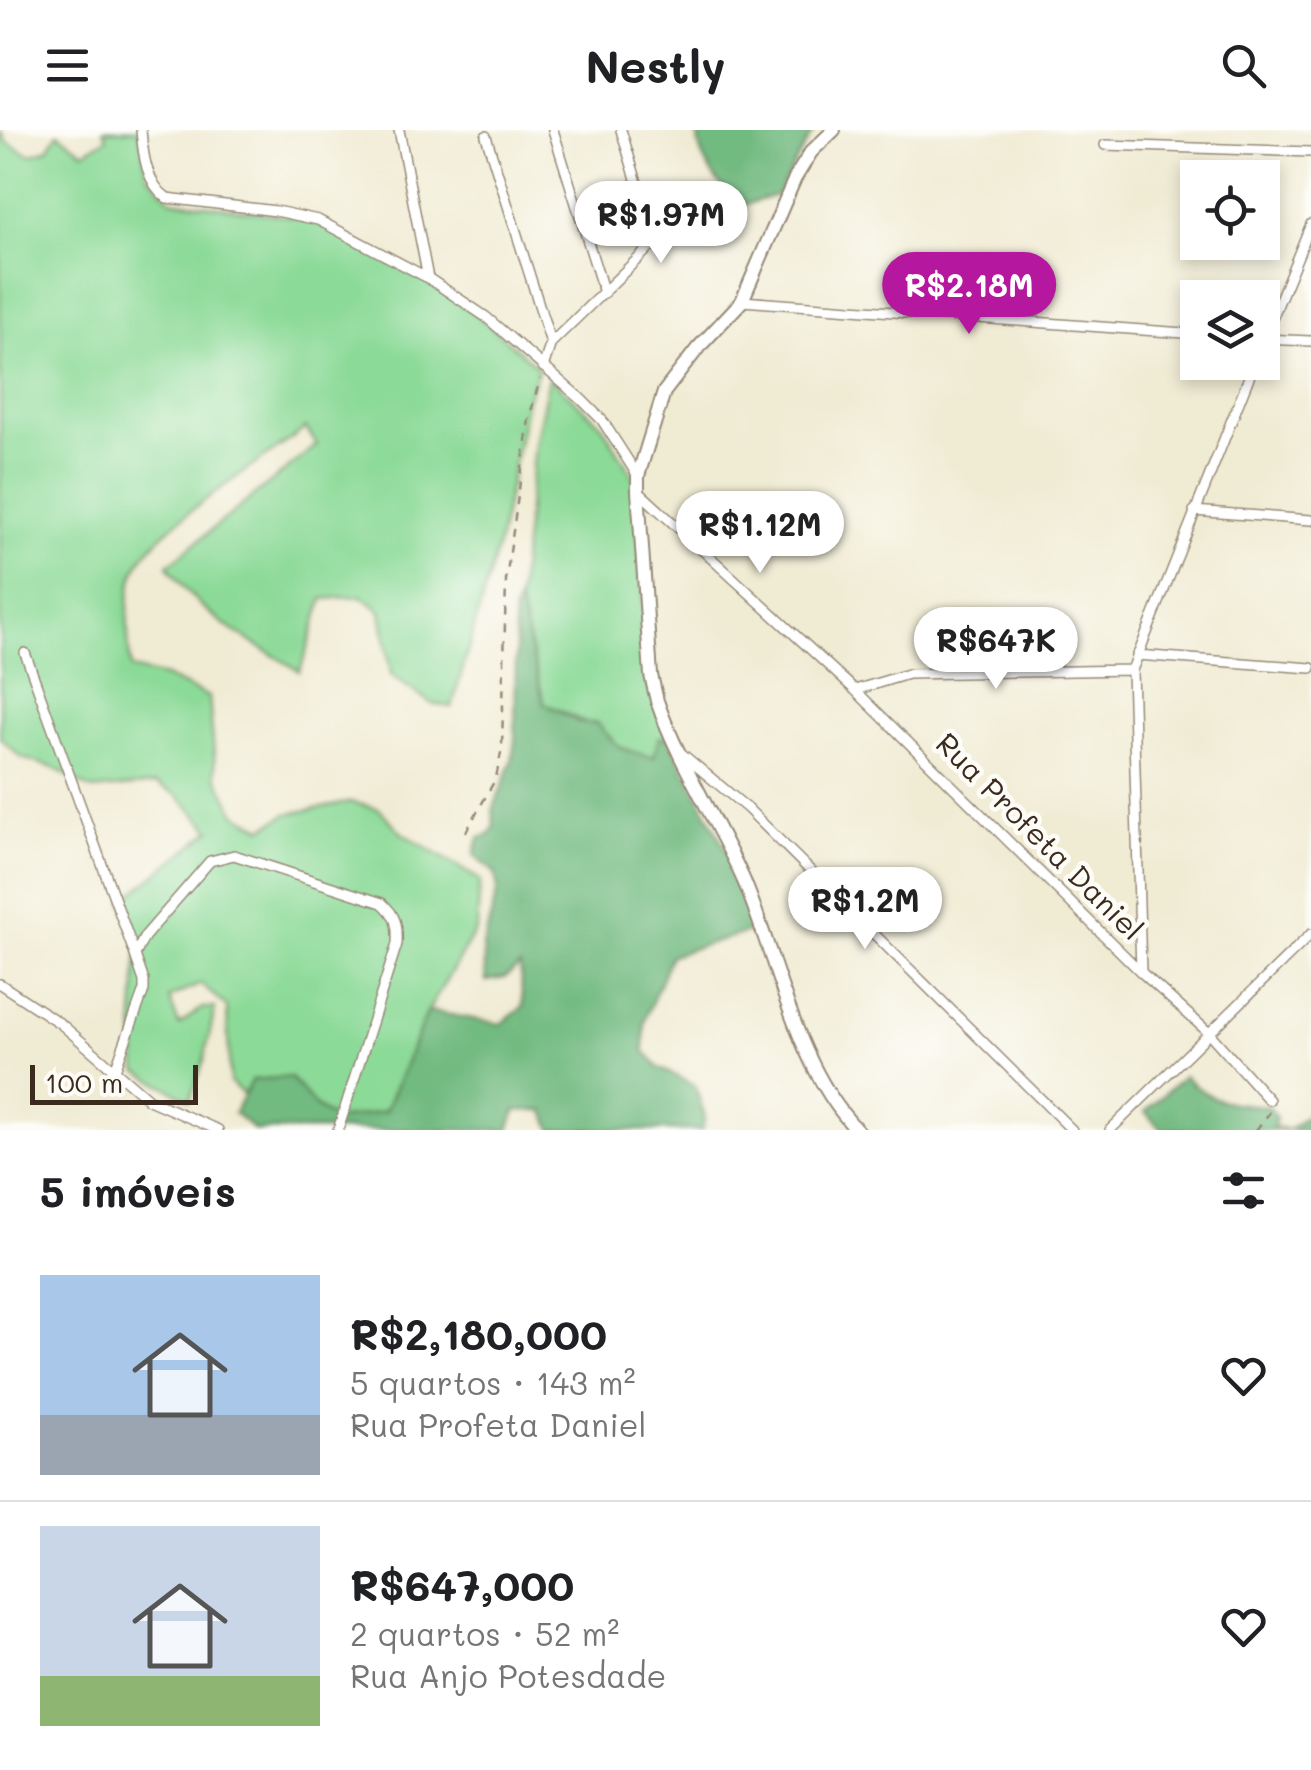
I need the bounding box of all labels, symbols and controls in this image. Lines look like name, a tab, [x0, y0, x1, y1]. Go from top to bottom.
text: Nestly	[585, 36, 726, 94]
icon: menu	[40, 38, 95, 93]
icon: search	[1216, 38, 1271, 93]
map controls	[1180, 160, 1280, 380]
button: locate	[1180, 160, 1280, 260]
pin: R$1.97M	[569, 181, 753, 266]
text: R$1.97M	[597, 192, 725, 234]
pin: R$2.18M	[877, 252, 1061, 337]
text: R$2.18M	[904, 263, 1034, 305]
button: layers	[1180, 280, 1280, 380]
pin: R$1.12M	[668, 491, 852, 576]
text: R$1.12M	[698, 502, 822, 544]
pin: R$647K	[915, 607, 1077, 692]
text: R$647K	[936, 618, 1056, 660]
street label: Rua Profeta Daniel	[928, 723, 1153, 948]
pin: R$1.2M	[784, 867, 946, 952]
text: R$1.2M	[810, 878, 920, 920]
scale bar	[30, 1060, 198, 1104]
text: 100 m	[45, 1064, 123, 1100]
text: 5 imóveis	[40, 1163, 236, 1218]
icon: filters	[1216, 1163, 1271, 1218]
text: R$2,180,000	[350, 1306, 607, 1361]
icon: home	[120, 1315, 240, 1435]
icon: heart	[1216, 1348, 1271, 1403]
text: 5 quartos · 143 m²	[350, 1361, 636, 1403]
text: Rua Profeta Daniel	[350, 1403, 647, 1445]
text: R$647,000	[350, 1557, 574, 1612]
icon: home	[120, 1566, 240, 1686]
icon: heart	[1216, 1599, 1271, 1654]
text: 2 quartos · 52 m²	[350, 1612, 619, 1654]
text: Rua Anjo Potesdade	[350, 1654, 666, 1696]

